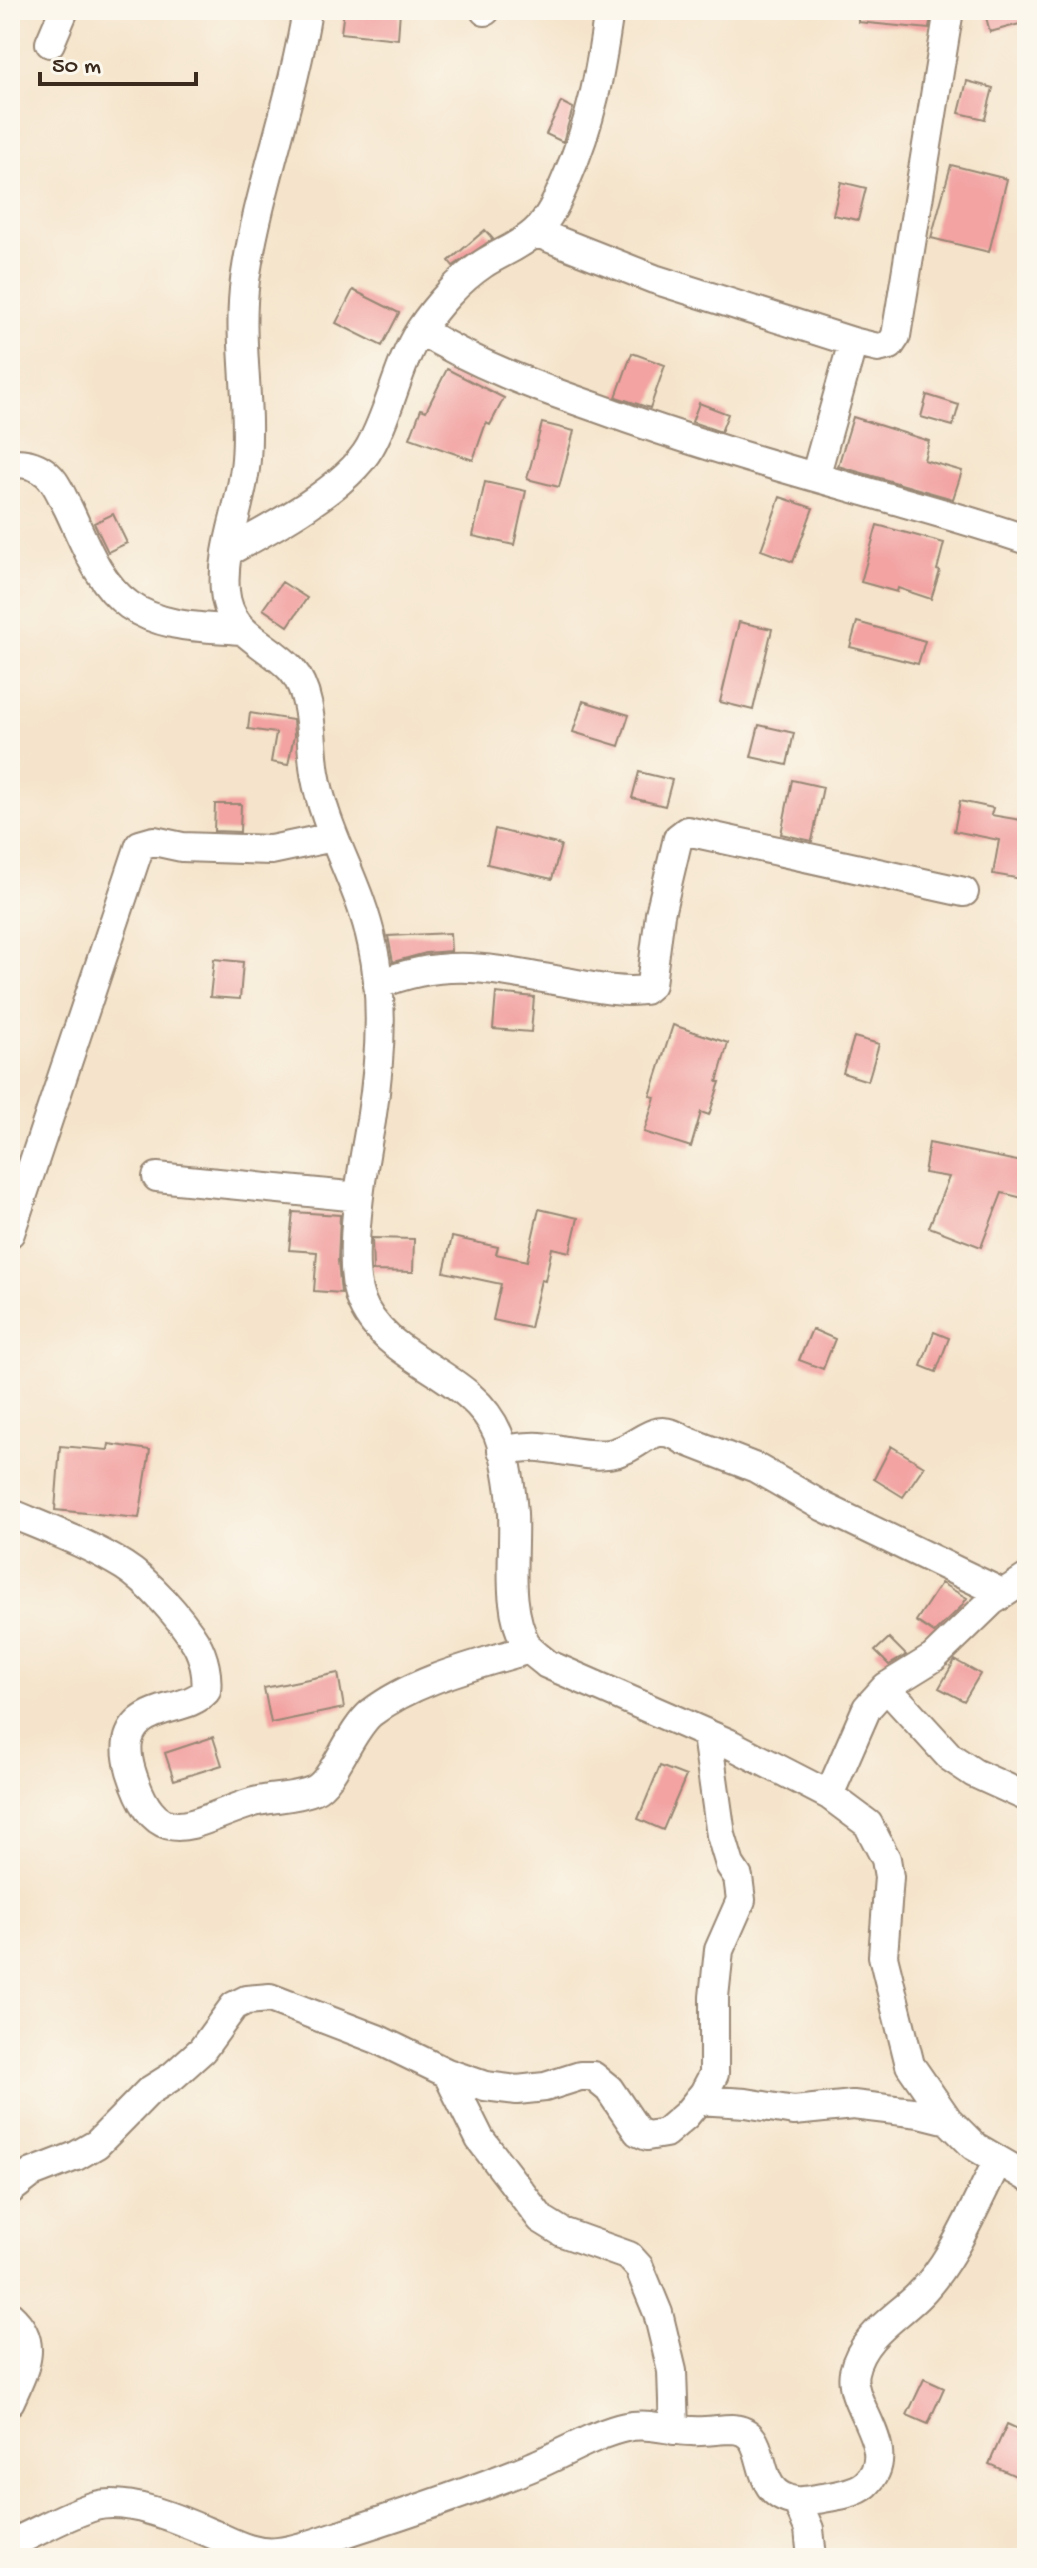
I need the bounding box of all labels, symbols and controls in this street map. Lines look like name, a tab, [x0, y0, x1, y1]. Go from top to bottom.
scale bar	[40, 36, 196, 86]
text: 50 m	[52, 53, 101, 82]

